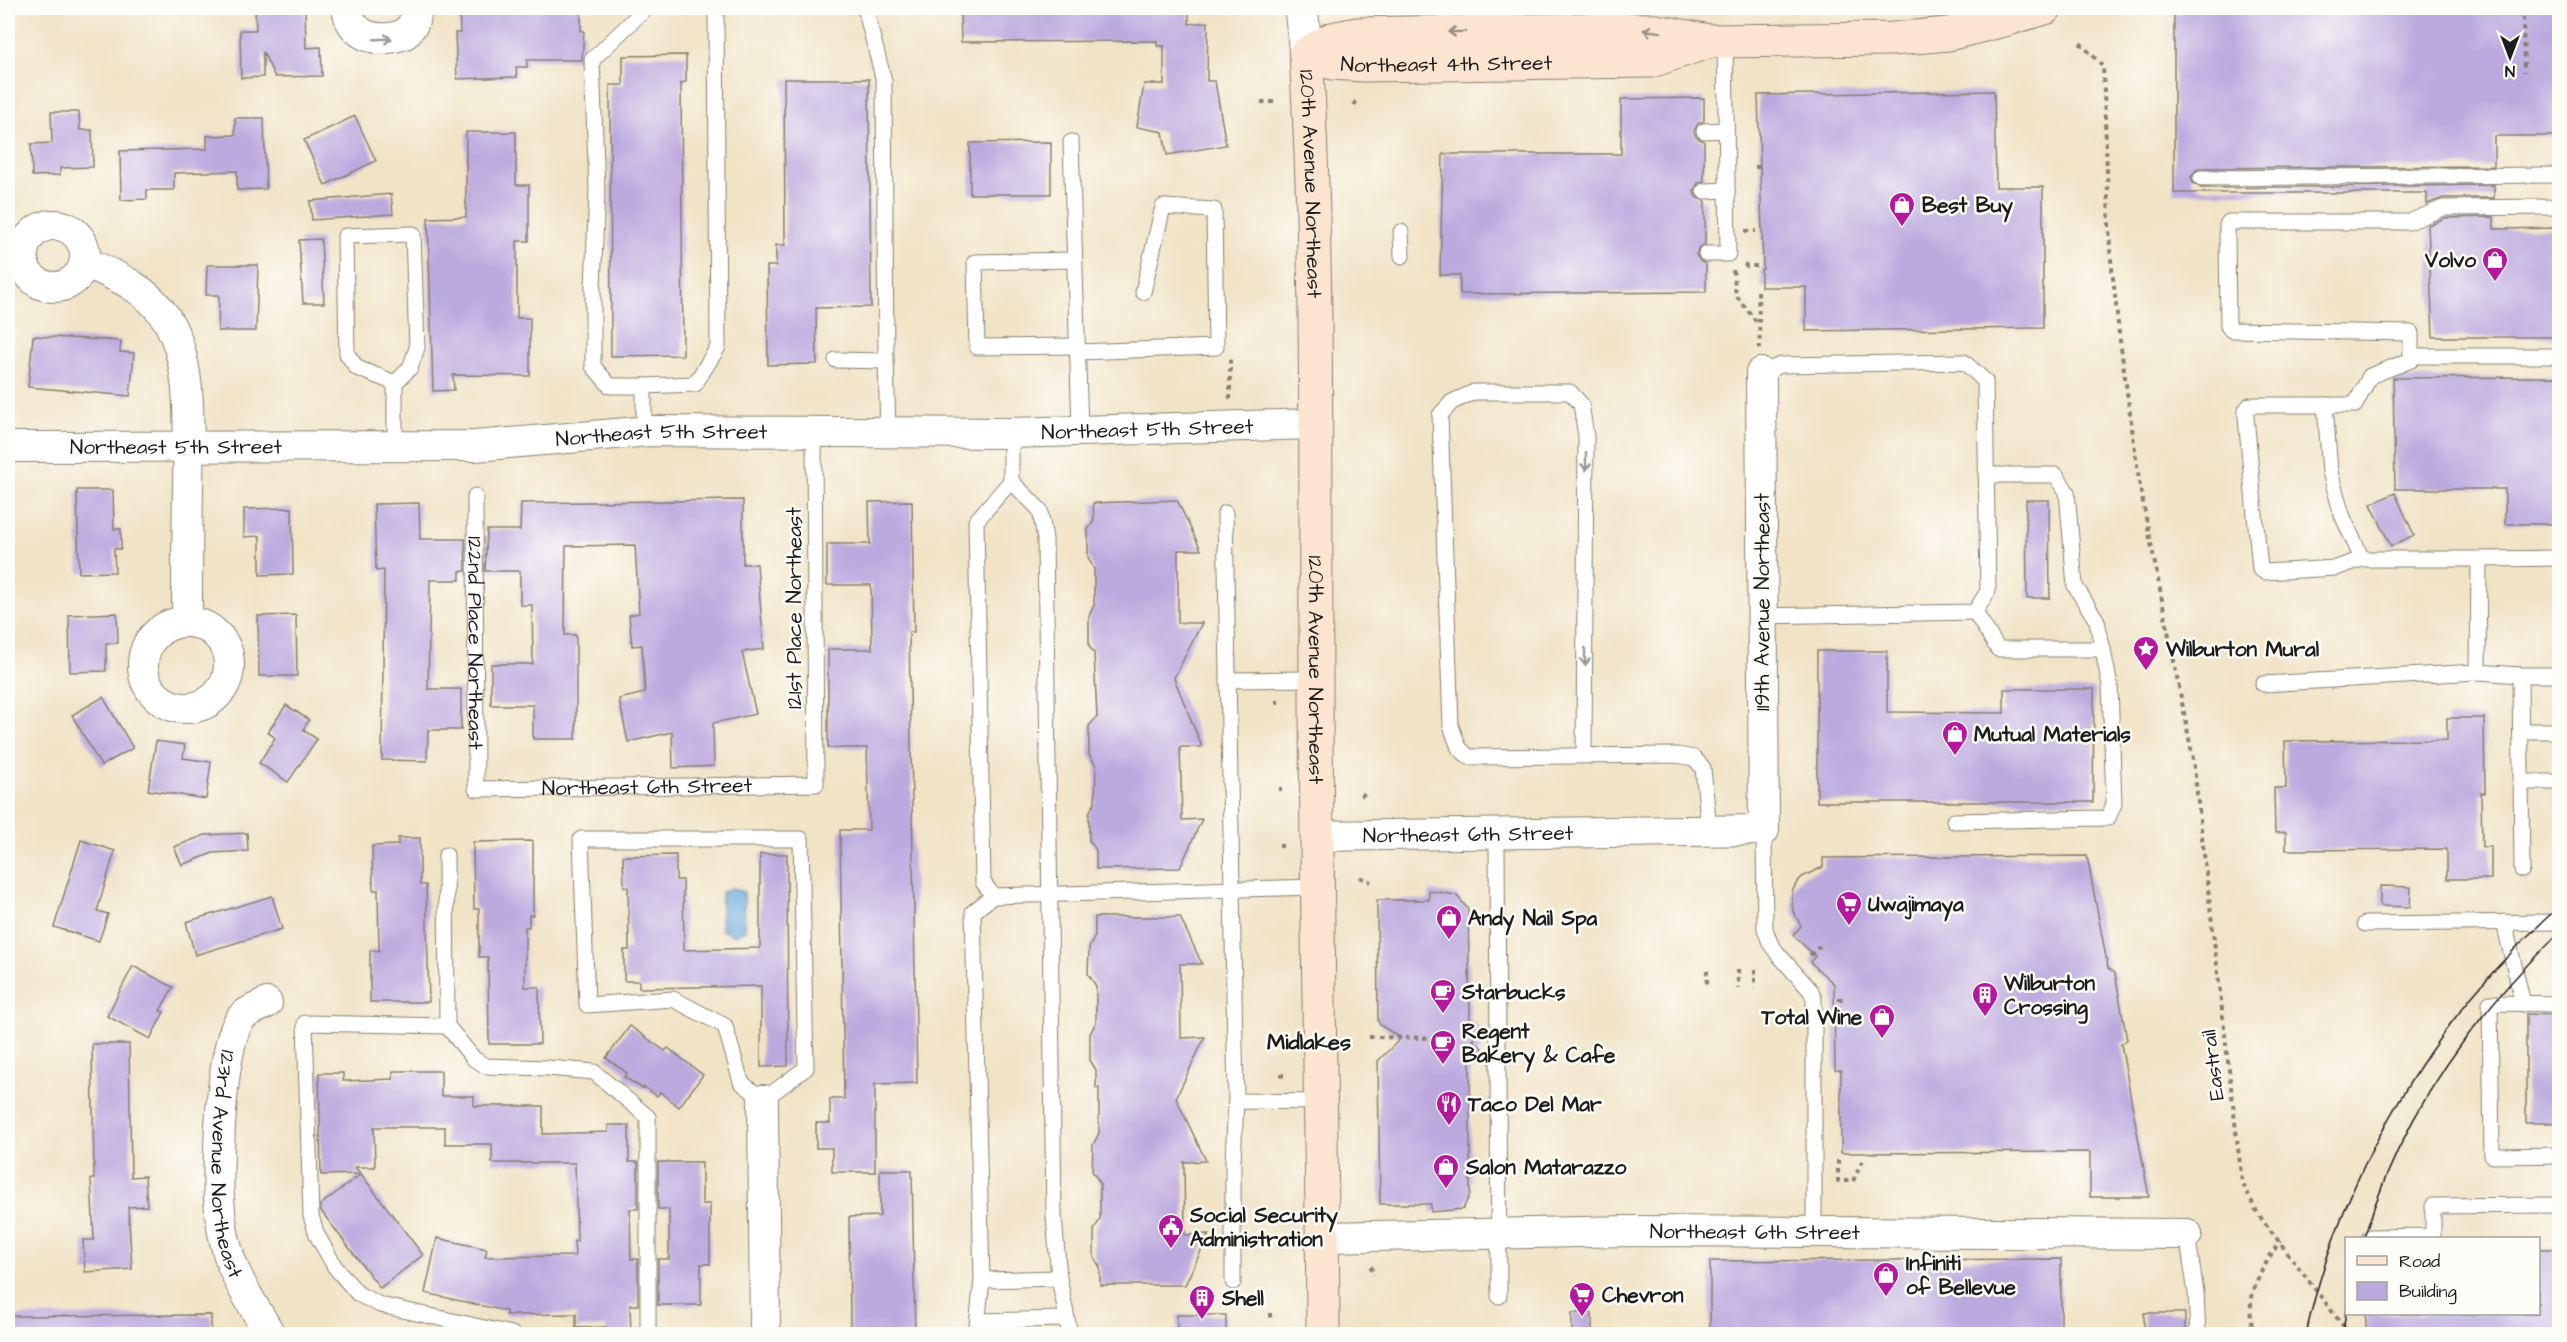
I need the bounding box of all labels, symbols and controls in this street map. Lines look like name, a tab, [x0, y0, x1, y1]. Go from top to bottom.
one-way arrow	[1643, 25, 1662, 36]
one-way arrow	[1448, 26, 1468, 38]
north arrow	[2480, 27, 2540, 87]
one-way arrow	[372, 33, 392, 44]
street label: Northeast 4th Street	[1340, 48, 1553, 80]
text: N	[2505, 60, 2515, 82]
street label: 120th Avenue Northeast	[1292, 69, 1329, 299]
shop icon: Best Buy	[1887, 190, 1917, 228]
place label: Best Buy	[1922, 191, 2013, 223]
shop icon: Volvo	[2480, 245, 2510, 283]
place label: Volvo	[2424, 246, 2476, 275]
street label: Northeast 5th Street	[1041, 411, 1254, 447]
street label: Northeast 5th Street	[554, 416, 768, 454]
street label: Northeast 5th Street	[70, 432, 283, 461]
one-way arrow	[1580, 452, 1592, 472]
street label: 119th Avenue Northeast	[1748, 493, 1777, 711]
street label: 121st Place Northeast	[780, 507, 809, 709]
street label: 122nd Place Northeast	[461, 536, 490, 750]
street label: 120th Avenue Northeast	[1301, 556, 1331, 785]
place icon: Wilburton Mural	[2131, 634, 2161, 672]
place label: Wilburton Mural	[2165, 635, 2320, 664]
one-way arrow	[1579, 647, 1591, 667]
shop icon: Mutual Materials	[1940, 719, 1970, 757]
place label: Mutual Materials	[1974, 720, 2131, 749]
street label: Northeast 6th Street	[542, 770, 753, 803]
street label: Northeast 6th Street	[1363, 818, 1574, 850]
supermarket icon: Uwajimaya	[1834, 889, 1864, 927]
place label: Uwajimaya	[1868, 890, 1964, 922]
shop icon: Andy Nail Spa	[1434, 903, 1464, 941]
place label: Andy Nail Spa	[1468, 904, 1598, 936]
place label: Wilburton Crossing	[2003, 969, 2096, 1024]
cafe icon: Starbucks	[1428, 977, 1458, 1015]
place label: Starbucks	[1461, 978, 1566, 1007]
building icon: Wilburton Crossing	[1970, 980, 2000, 1018]
shop icon: Total Wine	[1867, 1002, 1897, 1040]
place label: Total Wine	[1760, 1003, 1863, 1032]
place label: Regent Bakery & Cafe	[1462, 1017, 1616, 1073]
district label: Midlakes	[1267, 1027, 1351, 1058]
cafe icon: Regent Bakery & Cafe	[1428, 1028, 1458, 1066]
street label: Eastrail	[2194, 1028, 2232, 1102]
street label: 123rd Avenue Northeast	[204, 1048, 251, 1283]
restaurant icon: Taco Del Mar	[1434, 1089, 1464, 1127]
place label: Taco Del Mar	[1467, 1090, 1602, 1119]
shop icon: Salon Matarazzo	[1431, 1152, 1461, 1190]
place label: Salon Matarazzo	[1465, 1153, 1626, 1182]
place label: Social Security Administration	[1189, 1201, 1338, 1254]
public building icon: Social Security Administration	[1156, 1212, 1186, 1250]
street label: Northeast 6th Street	[1650, 1217, 1861, 1247]
legend	[2345, 1237, 2540, 1315]
place label: Infiniti of Bellevue	[1906, 1249, 2016, 1302]
text: Road	[2399, 1249, 2440, 1274]
shop icon: Infiniti of Bellevue	[1871, 1260, 1901, 1298]
text: Building	[2399, 1279, 2457, 1305]
supermarket icon: Chevron	[1567, 1280, 1597, 1318]
place label: Chevron	[1602, 1281, 1684, 1310]
building icon: Shell	[1187, 1283, 1217, 1321]
place label: Shell	[1221, 1284, 1265, 1313]

